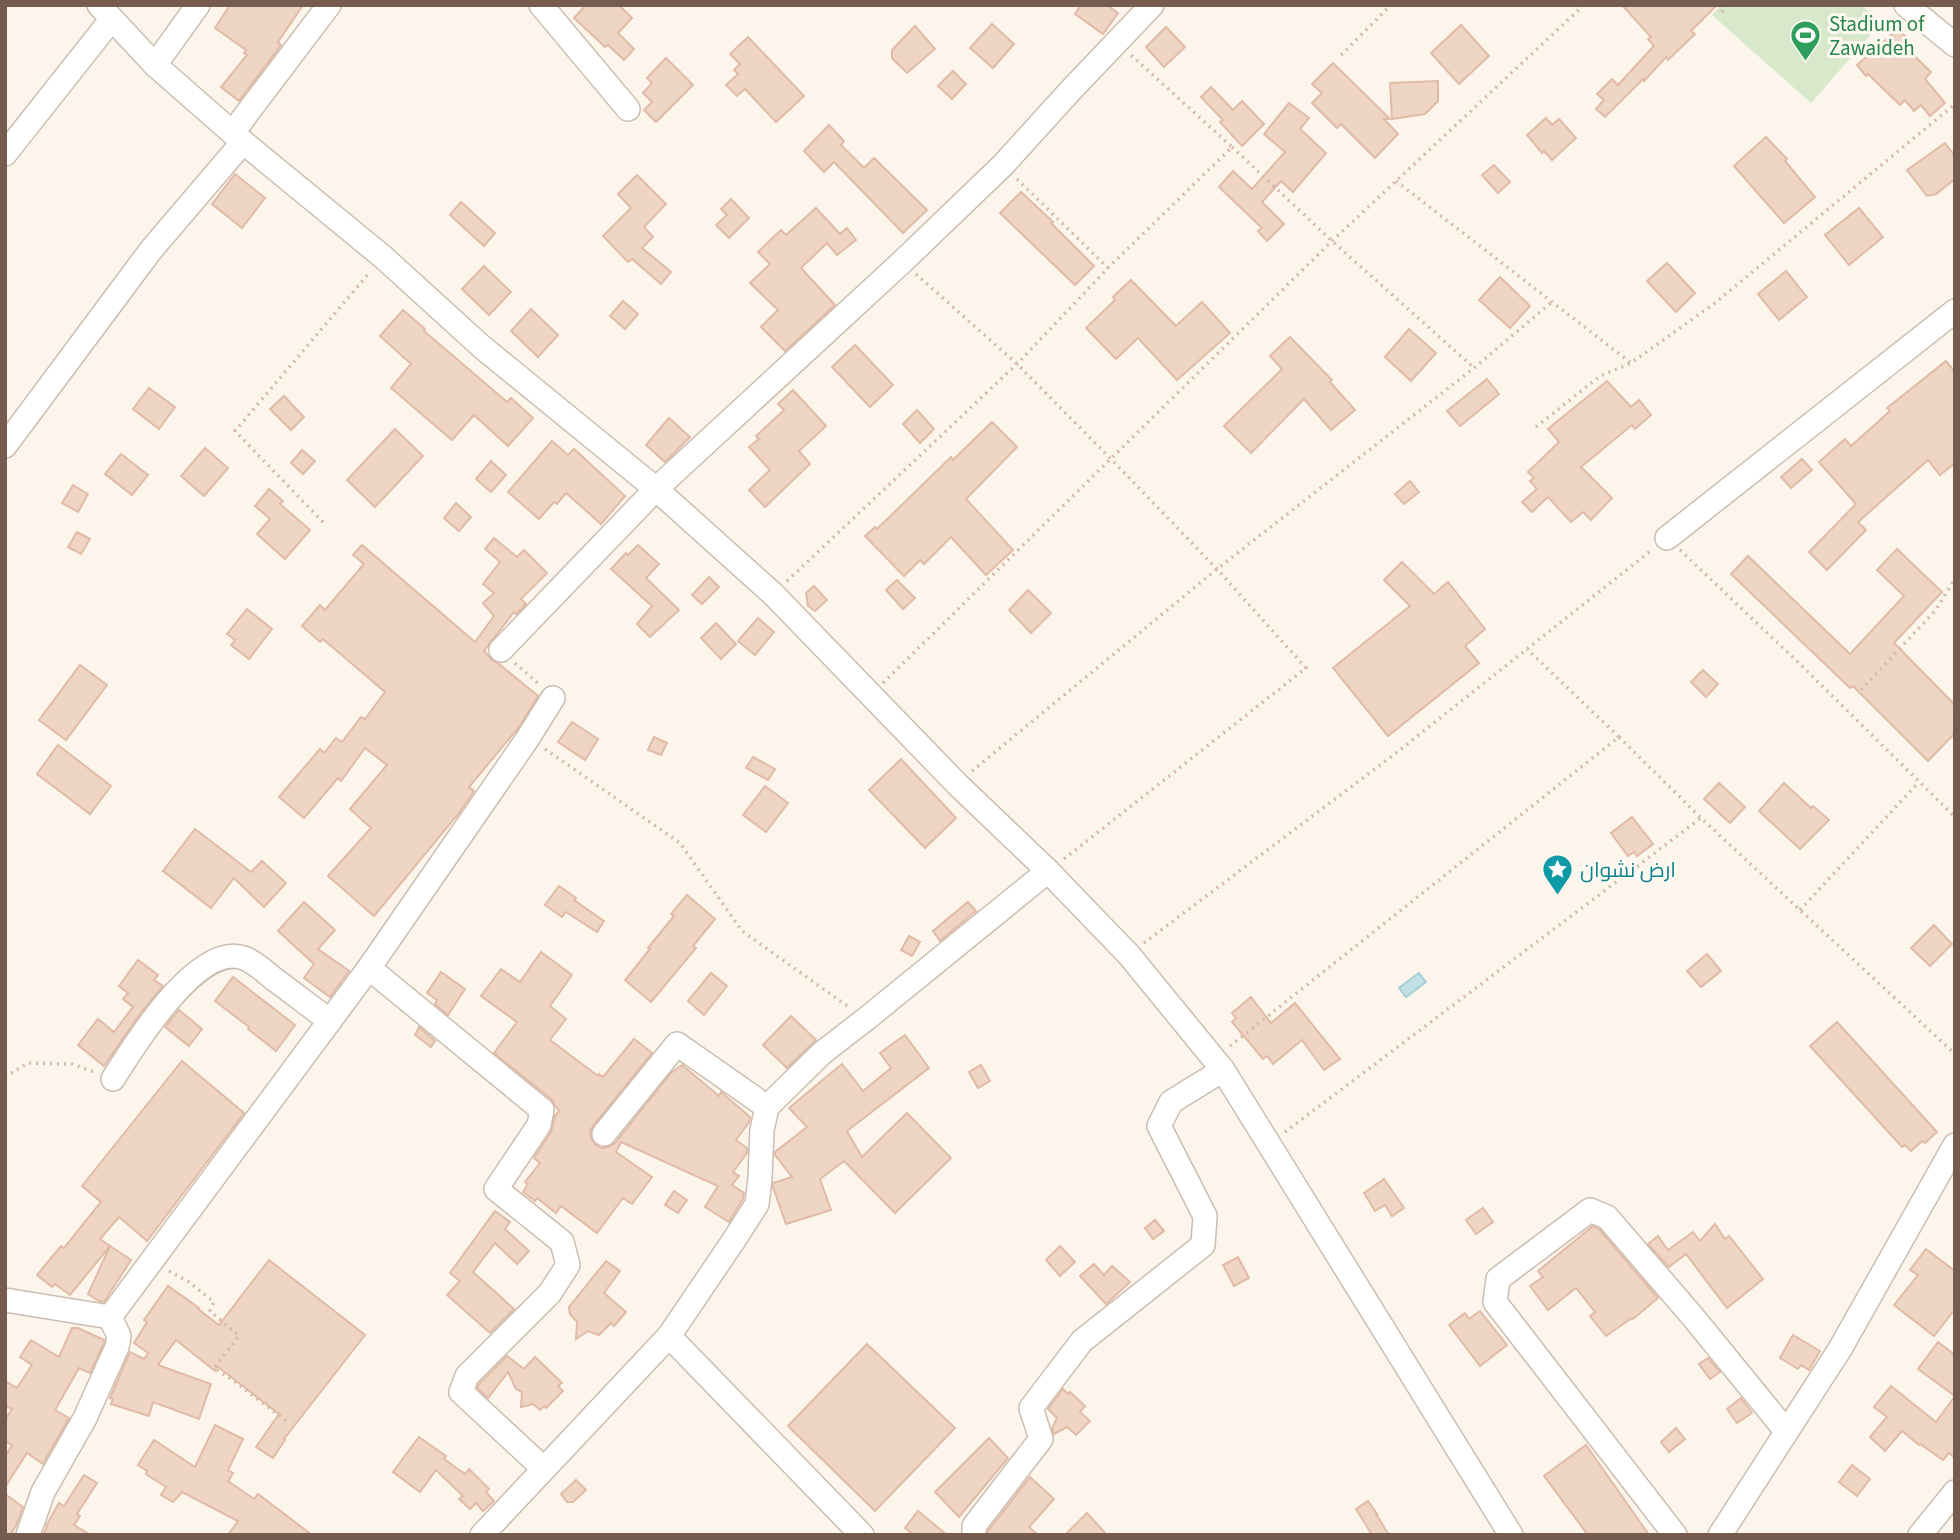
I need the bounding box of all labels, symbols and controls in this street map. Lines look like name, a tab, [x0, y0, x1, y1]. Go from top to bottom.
place label: Stadium of Zawaideh	[1829, 9, 1925, 63]
sports icon: Stadium of Zawaideh	[1789, 19, 1823, 63]
place icon: ارض نشوان	[1540, 853, 1574, 897]
place label: ارض نشوان	[1580, 855, 1676, 885]

